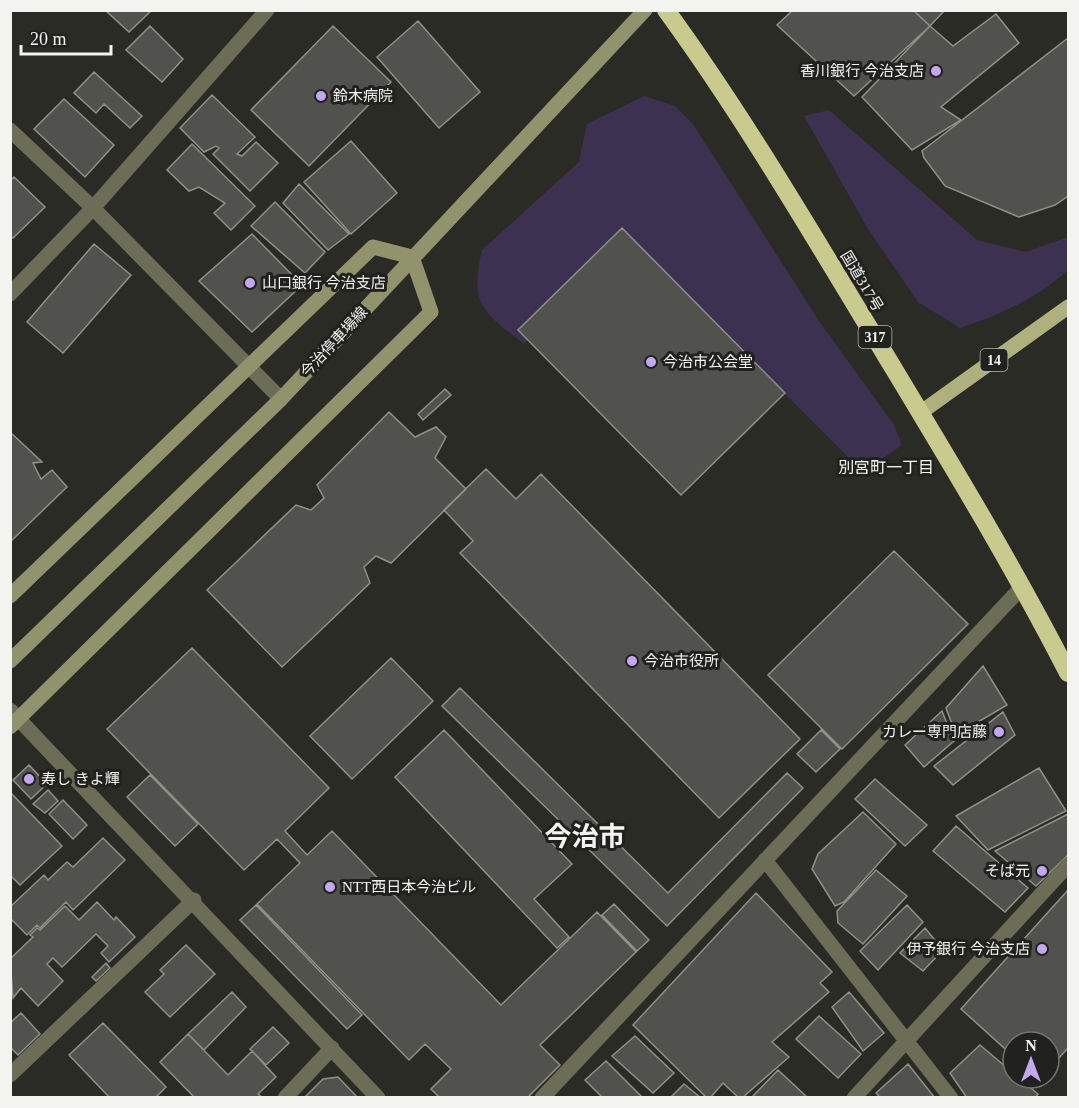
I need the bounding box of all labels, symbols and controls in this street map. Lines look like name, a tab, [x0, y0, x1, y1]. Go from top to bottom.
scale bar	[21, 18, 111, 56]
text: 20 m	[30, 29, 67, 49]
place label: 香川銀行 今治支店	[800, 63, 924, 79]
marker: 香川銀行 今治支店	[929, 64, 943, 78]
place label: 鈴木病院	[333, 88, 393, 104]
marker: 鈴木病院	[314, 89, 328, 103]
street label: 国道317号	[838, 248, 886, 314]
place label: 山口銀行 今治支店	[262, 275, 386, 291]
marker: 山口銀行 今治支店	[243, 276, 257, 290]
street label: 今治停車場線	[297, 304, 371, 380]
road number: 317	[858, 326, 892, 348]
road number: 14	[980, 349, 1008, 371]
place label: 今治市公会堂	[663, 354, 753, 370]
marker: 今治市公会堂	[644, 355, 658, 369]
district label: 別宮町一丁目	[838, 459, 934, 476]
place label: 今治市役所	[644, 653, 719, 669]
marker: 今治市役所	[625, 654, 639, 668]
place label: カレー専門店藤	[882, 724, 987, 740]
marker: カレー専門店藤	[992, 725, 1006, 739]
place label: 寿し きよ輝	[41, 771, 120, 787]
marker: 寿し きよ輝	[22, 772, 36, 786]
district label: 今治市	[545, 822, 626, 852]
place label: そば元	[985, 863, 1030, 879]
marker: そば元	[1035, 864, 1049, 878]
place label: NTT西日本今治ビル	[342, 879, 476, 895]
marker: NTT西日本今治ビル	[323, 880, 337, 894]
place label: 伊予銀行 今治支店	[906, 941, 1030, 957]
marker: 伊予銀行 今治支店	[1035, 942, 1049, 956]
north arrow	[1001, 1030, 1061, 1090]
text: N	[1025, 1037, 1037, 1054]

